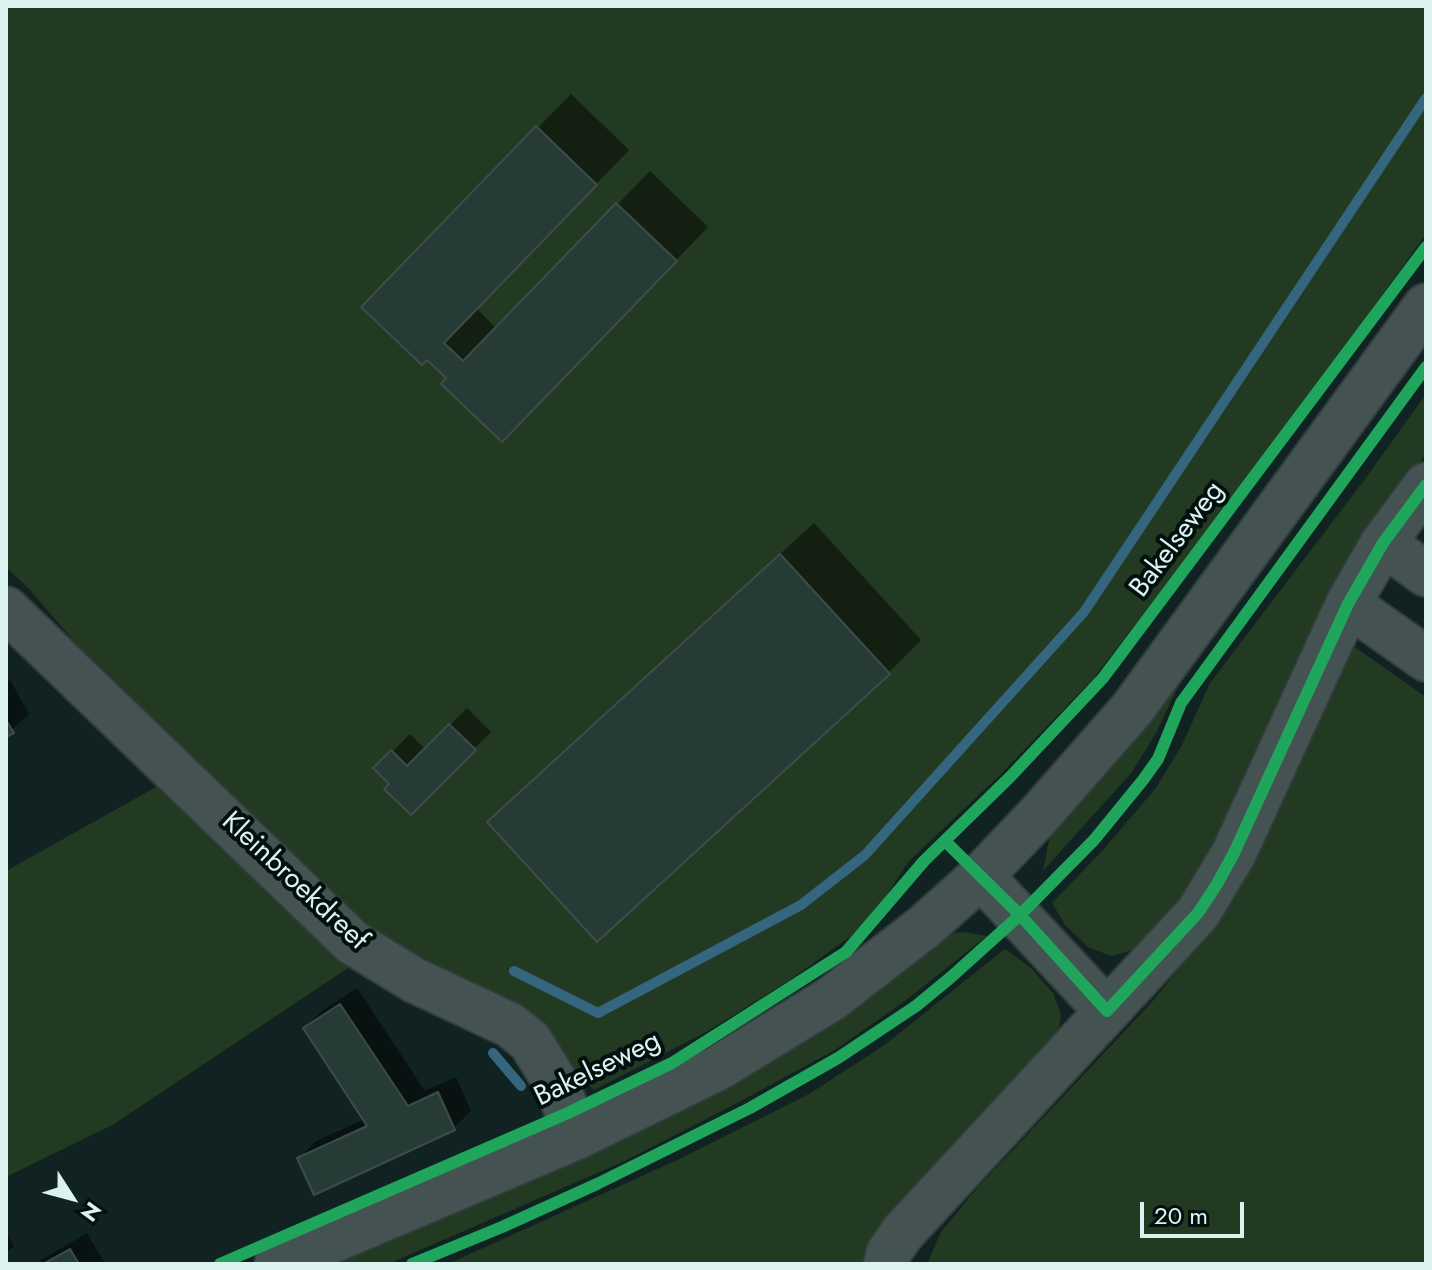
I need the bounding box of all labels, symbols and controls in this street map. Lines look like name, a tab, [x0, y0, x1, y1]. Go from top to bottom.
street label: Bakelseweg	[1124, 476, 1232, 604]
street label: Kleinbroekdreef	[214, 806, 374, 958]
street label: Bakelseweg	[529, 1025, 667, 1115]
north arrow	[32, 1158, 112, 1238]
scale bar	[1144, 1186, 1248, 1236]
text: N	[73, 1196, 109, 1229]
text: 20 m	[1154, 1198, 1208, 1233]

